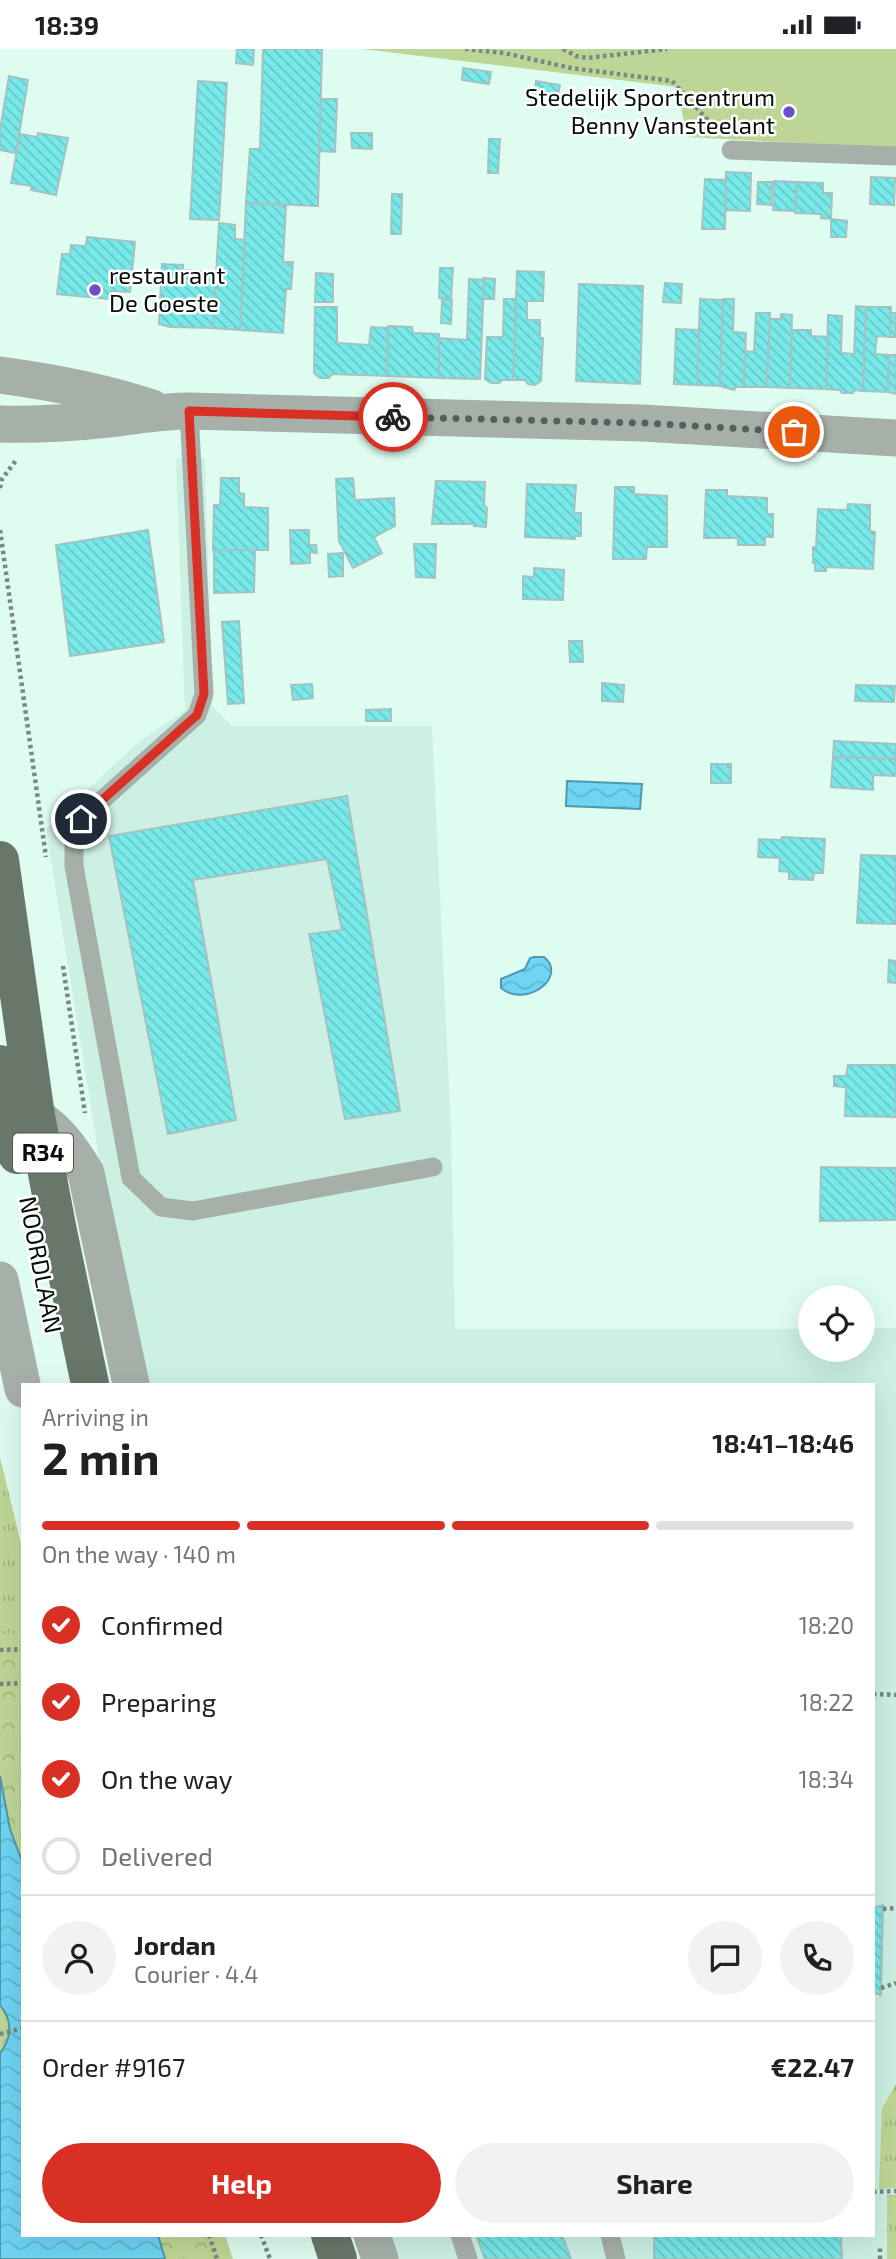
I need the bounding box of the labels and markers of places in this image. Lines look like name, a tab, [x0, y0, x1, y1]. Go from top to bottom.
place label: Stedelijk Sportcentrum Benny Vansteelant	[525, 82, 775, 139]
marker: Stedelijk Sportcentrum Benny Vansteelant	[781, 104, 797, 120]
place label: restaurant De Goeste	[109, 260, 225, 317]
marker: restaurant De Goeste	[87, 282, 103, 298]
pin	[764, 402, 824, 462]
pin	[51, 789, 111, 849]

